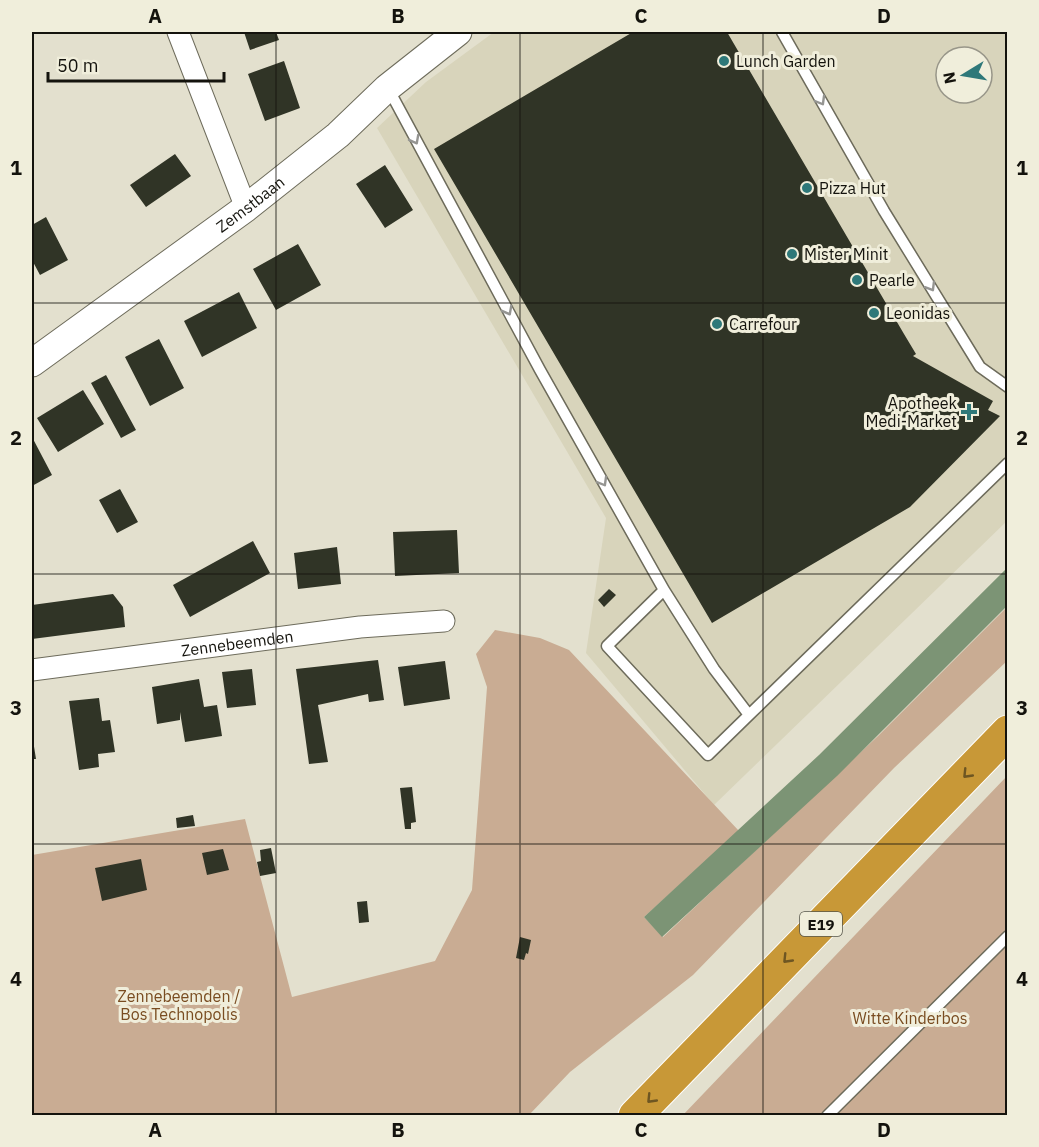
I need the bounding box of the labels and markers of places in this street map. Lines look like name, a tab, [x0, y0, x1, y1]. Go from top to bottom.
place label: Lunch Garden	[736, 51, 836, 71]
marker: Lunch Garden	[717, 54, 731, 68]
place label: Pizza Hut	[819, 178, 886, 198]
marker: Pizza Hut	[800, 181, 814, 195]
place label: Mister Minit	[804, 244, 888, 264]
marker: Mister Minit	[785, 247, 799, 261]
place label: Pearle	[869, 270, 915, 290]
marker: Pearle	[850, 273, 864, 287]
place label: Leonidas	[886, 303, 950, 323]
marker: Leonidas	[867, 306, 881, 320]
place label: Carrefour	[729, 314, 797, 334]
marker: Carrefour	[710, 317, 724, 331]
place label: Apotheek Medi-Market	[866, 393, 958, 431]
marker: Apotheek Medi-Market	[962, 405, 976, 419]

